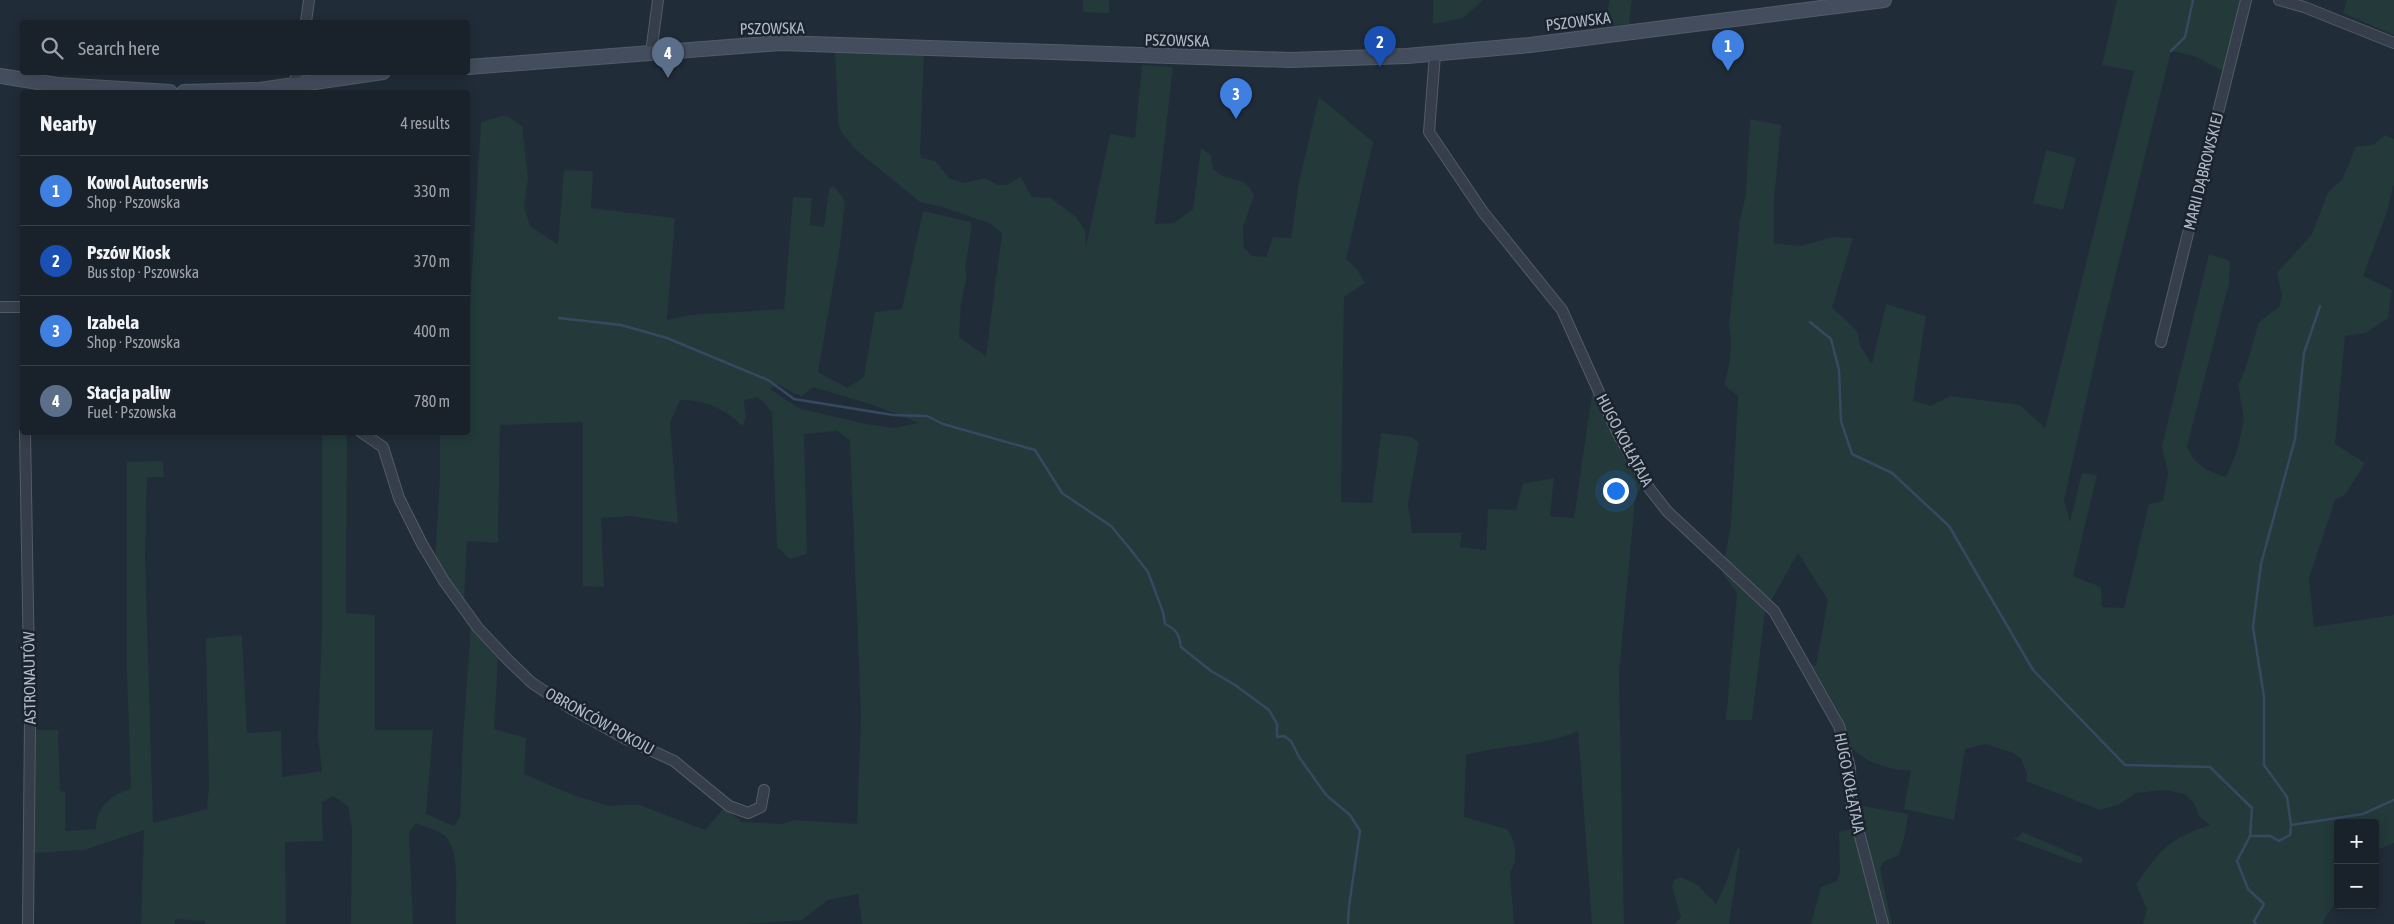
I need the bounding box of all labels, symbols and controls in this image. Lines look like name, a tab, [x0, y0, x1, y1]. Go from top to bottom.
street label: PSZOWSKA	[1545, 8, 1611, 34]
street label: PSZOWSKA	[739, 18, 805, 38]
search box	[20, 20, 470, 75]
pin: 2	[1364, 26, 1396, 67]
street label: PSZOWSKA	[1144, 30, 1210, 50]
pin: 1	[1712, 30, 1744, 71]
icon: search	[38, 34, 66, 62]
text: Search here	[78, 37, 160, 59]
pin: 4	[652, 37, 684, 78]
pin: 3	[1220, 78, 1252, 119]
street label: MARII DĄBROWSKIEJ	[2180, 110, 2227, 232]
text: Nearby	[40, 111, 96, 135]
text: 4 results	[400, 114, 450, 132]
text: Kowol Autoserwis	[87, 171, 208, 193]
text: 1	[52, 182, 60, 200]
text: 330 m	[414, 182, 450, 200]
text: Shop · Pszowska	[87, 193, 181, 211]
text: Pszów Kiosk	[87, 241, 170, 263]
text: 2	[52, 252, 60, 270]
text: 370 m	[414, 252, 450, 270]
text: Bus stop · Pszowska	[87, 263, 199, 281]
text: Izabela	[87, 311, 139, 333]
text: 3	[52, 322, 60, 340]
text: 400 m	[414, 322, 450, 340]
text: Shop · Pszowska	[87, 333, 181, 351]
text: Stacja paliw	[87, 381, 171, 403]
street label: HUGO KOŁŁĄTAJA	[1592, 391, 1657, 490]
text: 4	[52, 392, 60, 410]
text: 780 m	[414, 392, 450, 410]
text: Fuel · Pszowska	[87, 403, 176, 421]
your location	[1603, 478, 1629, 504]
street label: ASTRONAUTÓW	[19, 631, 39, 725]
street label: OBROŃCÓW POKOJU	[543, 684, 657, 758]
street label: HUGO KOŁŁĄTAJA	[1830, 731, 1869, 835]
map controls	[2334, 819, 2379, 909]
button: +	[2334, 819, 2379, 864]
button: −	[2334, 864, 2379, 909]

